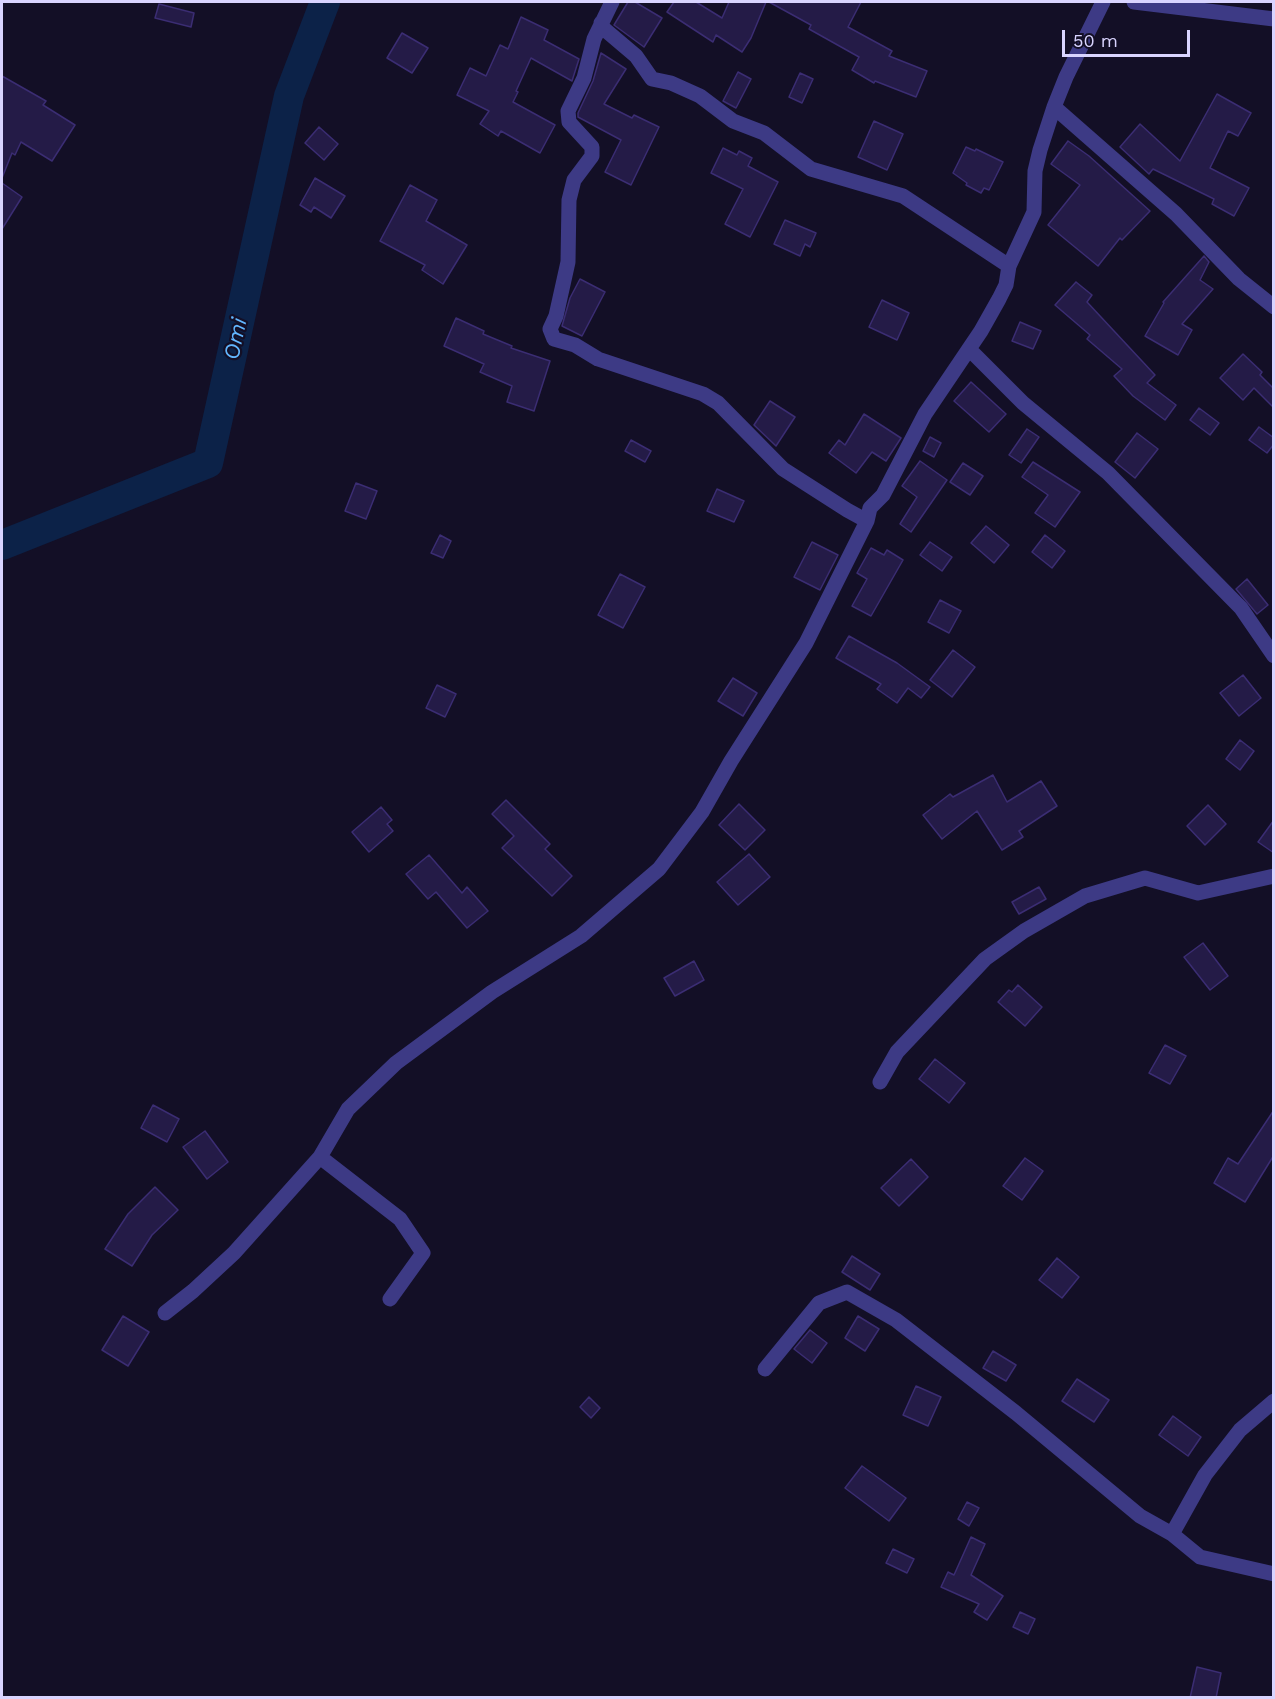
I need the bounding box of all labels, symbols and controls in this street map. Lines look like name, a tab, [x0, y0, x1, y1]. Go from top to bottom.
scale bar	[1065, 18, 1192, 56]
text: 50 m	[1073, 30, 1118, 51]
water label: Omi	[219, 316, 253, 362]

